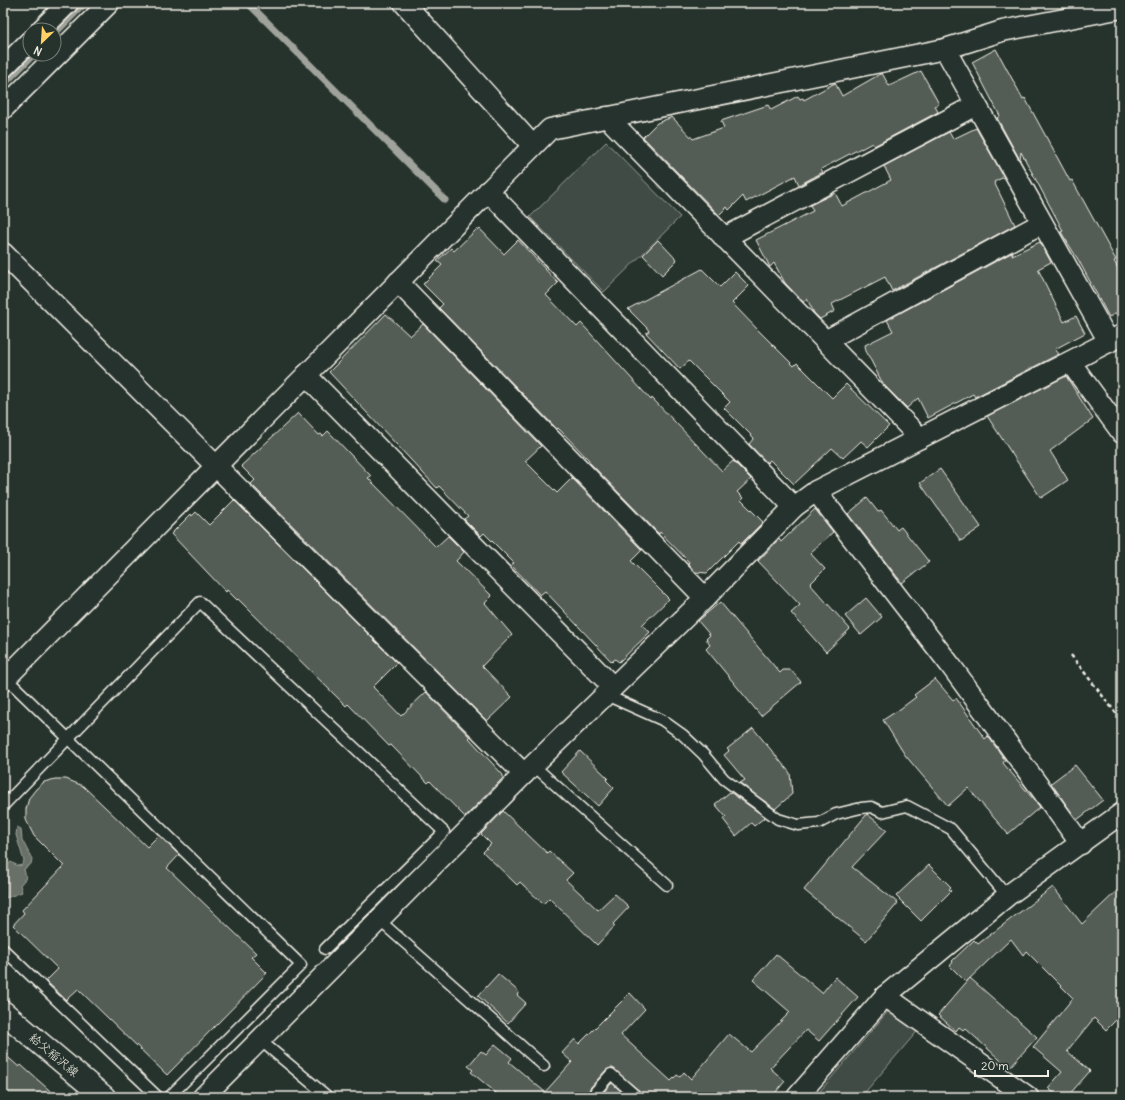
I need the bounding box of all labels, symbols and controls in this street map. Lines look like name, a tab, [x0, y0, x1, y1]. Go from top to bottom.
north arrow	[22, 22, 62, 62]
text: N	[31, 43, 44, 59]
street label: 給父稲沢線	[27, 1030, 82, 1080]
scale bar	[975, 1052, 1048, 1078]
text: 20 m	[981, 1058, 1009, 1073]

